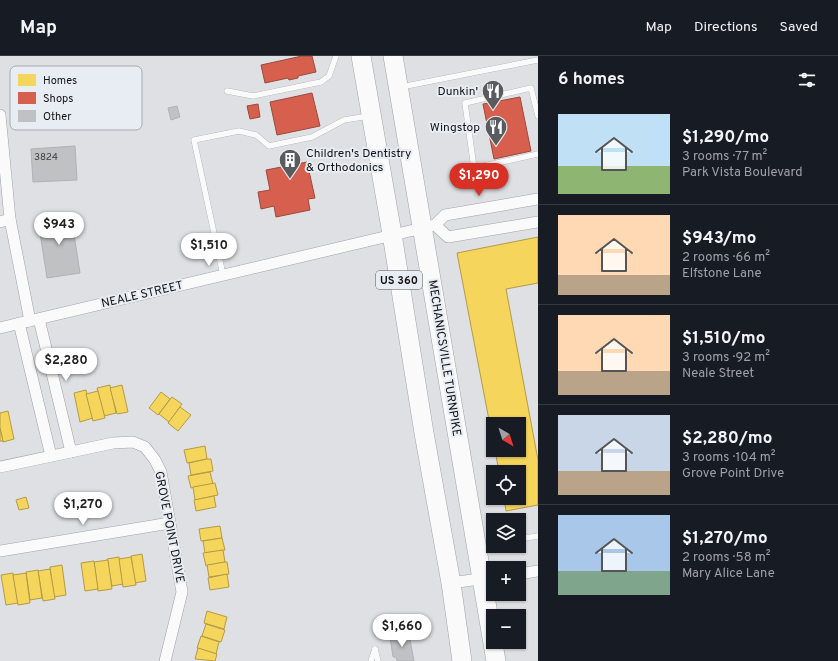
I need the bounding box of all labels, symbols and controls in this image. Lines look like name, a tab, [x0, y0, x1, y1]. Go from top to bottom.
text: Map	[20, 16, 57, 40]
text: Map	[646, 19, 672, 36]
text: Directions	[694, 19, 758, 36]
text: Saved	[780, 19, 818, 36]
legend	[10, 66, 142, 130]
text: 6 homes	[558, 69, 625, 91]
icon: filters	[796, 69, 818, 91]
text: Homes	[43, 74, 77, 88]
restaurant icon: Dunkin'	[480, 78, 506, 111]
place label: Dunkin'	[437, 84, 478, 100]
text: Shops	[43, 92, 73, 106]
text: Other	[43, 110, 72, 124]
restaurant icon: Wingstop	[483, 114, 509, 147]
place label: Wingstop	[430, 120, 480, 136]
text: $1,290/mo	[682, 127, 769, 149]
icon: home	[590, 130, 638, 178]
place label: Children's Dentistry & Orthodonics	[306, 146, 411, 176]
building icon: Children's Dentistry & Orthodonics	[277, 147, 303, 180]
text: 3 rooms · 77 m²	[682, 149, 767, 165]
house number: 3824	[34, 151, 58, 164]
pin: $1,290	[446, 163, 512, 197]
text: Park Vista Boulevard	[682, 165, 803, 181]
text: $1,290	[459, 168, 499, 184]
pin: $943	[35, 212, 83, 246]
text: $943	[43, 217, 75, 233]
text: $943/mo	[682, 228, 756, 250]
icon: home	[590, 231, 638, 279]
pin: $1,510	[176, 233, 242, 267]
text: $1,510	[190, 238, 228, 254]
text: 2 rooms · 66 m²	[682, 250, 770, 266]
text: Elfstone Lane	[682, 266, 761, 282]
road number: US 360	[376, 271, 422, 289]
street label: NEALE STREET	[100, 278, 185, 312]
street label: MECHANICSVILLE TURNPIKE	[424, 279, 464, 438]
text: $1,510/mo	[682, 328, 765, 350]
icon: home	[590, 331, 638, 379]
pin: $2,280	[33, 348, 99, 382]
text: 3 rooms · 92 m²	[682, 350, 770, 366]
text: $2,280	[44, 353, 88, 369]
text: Neale Street	[682, 366, 754, 382]
north arrow	[486, 417, 526, 457]
map controls	[486, 417, 526, 649]
text: $2,280/mo	[682, 428, 772, 450]
icon: home	[590, 431, 638, 479]
text: 3 rooms · 104 m²	[682, 450, 776, 466]
button: locate	[486, 465, 526, 505]
text: Grove Point Drive	[682, 466, 784, 482]
street label: GROVE POINT DRIVE	[150, 470, 188, 584]
pin: $1,270	[50, 492, 116, 526]
text: $1,270	[63, 497, 103, 513]
button: layers	[486, 513, 526, 553]
text: $1,270/mo	[682, 528, 768, 550]
icon: home	[590, 531, 638, 579]
text: 2 rooms · 58 m²	[682, 550, 770, 566]
button: +	[486, 561, 526, 601]
text: Mary Alice Lane	[682, 566, 775, 582]
button: −	[486, 609, 526, 649]
pin: $1,660	[369, 614, 435, 648]
text: $1,660	[382, 619, 422, 635]

